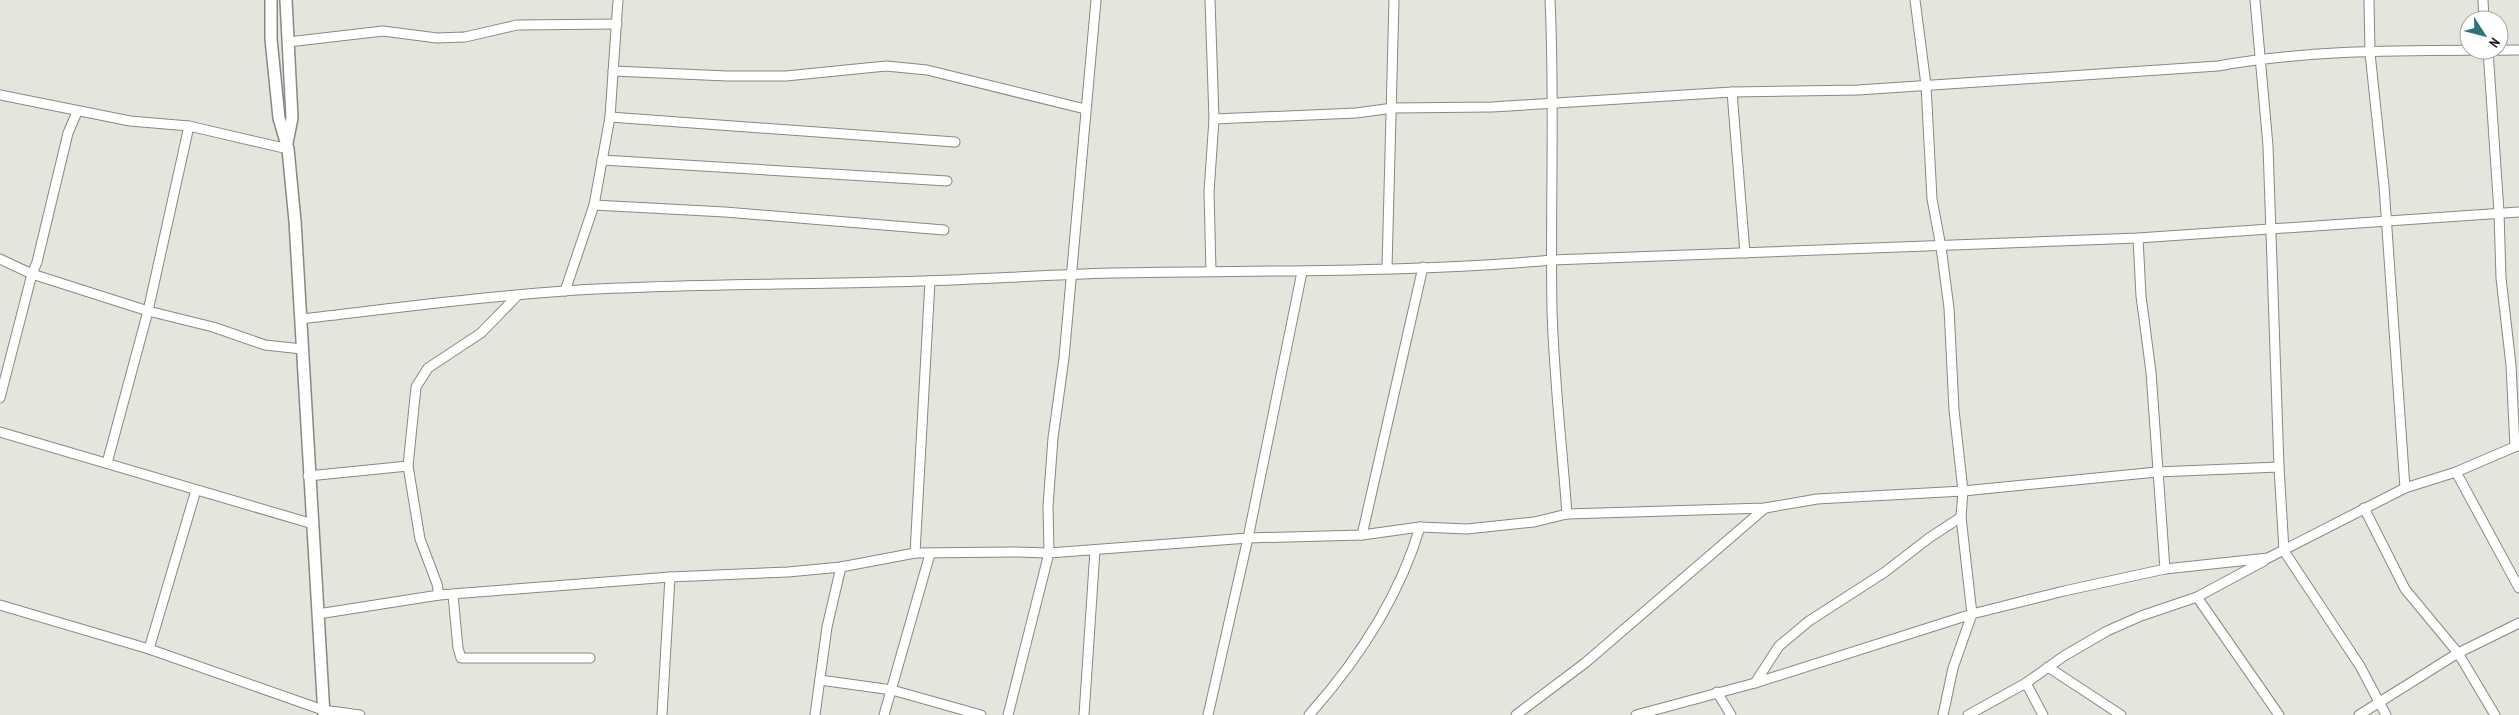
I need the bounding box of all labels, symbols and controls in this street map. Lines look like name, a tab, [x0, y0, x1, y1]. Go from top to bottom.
north arrow	[2459, 10, 2509, 60]
text: N	[2485, 34, 2504, 51]

